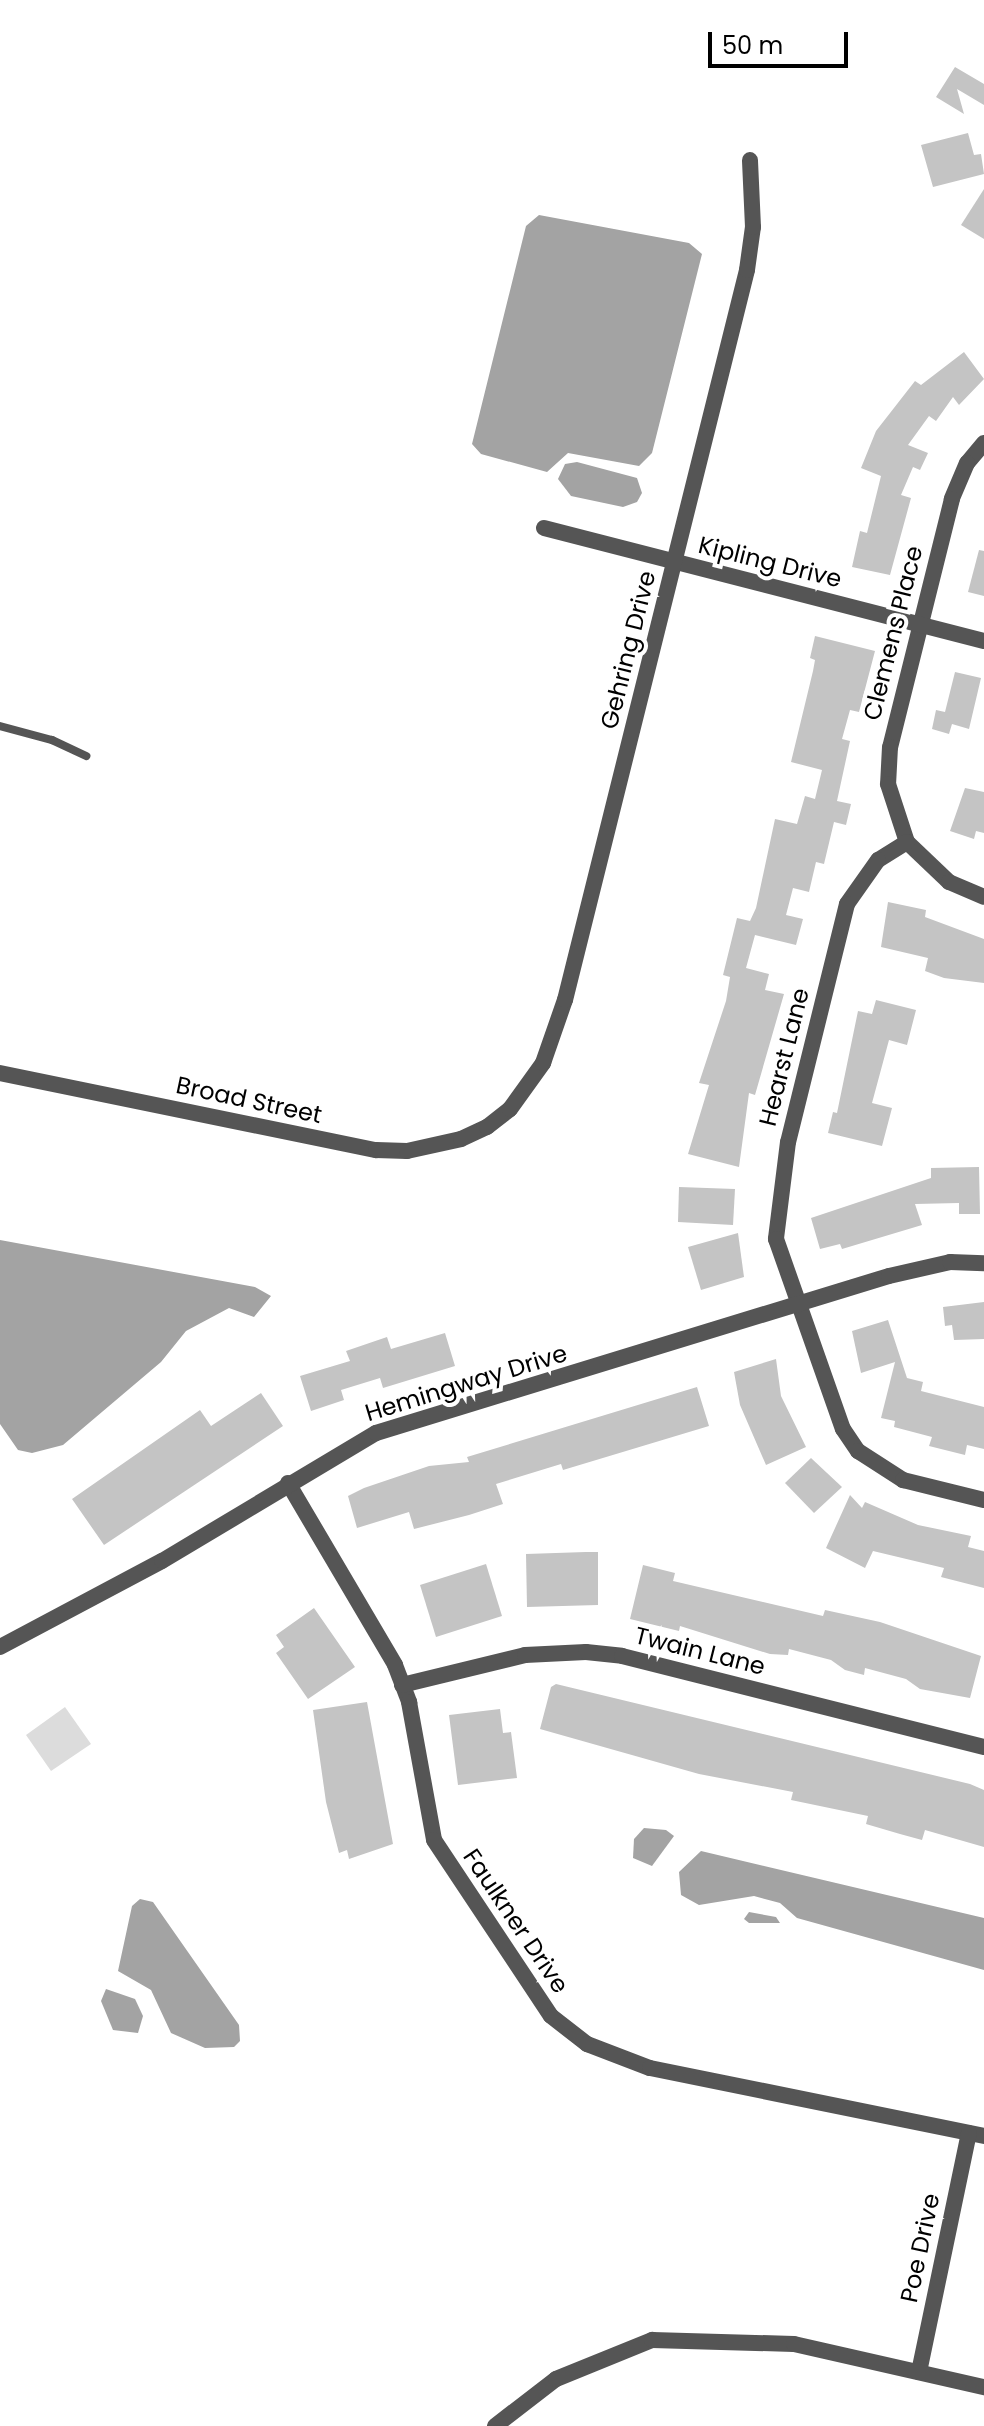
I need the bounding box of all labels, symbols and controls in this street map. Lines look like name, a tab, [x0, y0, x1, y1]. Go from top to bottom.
scale bar	[712, 16, 852, 66]
text: 50 m	[722, 29, 783, 62]
street label: Kipling Drive	[695, 530, 845, 594]
street label: Clemens Place	[857, 543, 929, 723]
street label: Gehring Drive	[594, 568, 662, 732]
street label: Hearst Lane	[753, 985, 815, 1129]
street label: Broad Street	[174, 1071, 324, 1129]
street label: Hemingway Drive	[362, 1339, 570, 1427]
street label: Twain Lane	[632, 1621, 768, 1681]
street label: Faulkner Drive	[457, 1843, 575, 1999]
street label: Poe Drive	[894, 2191, 946, 2305]

